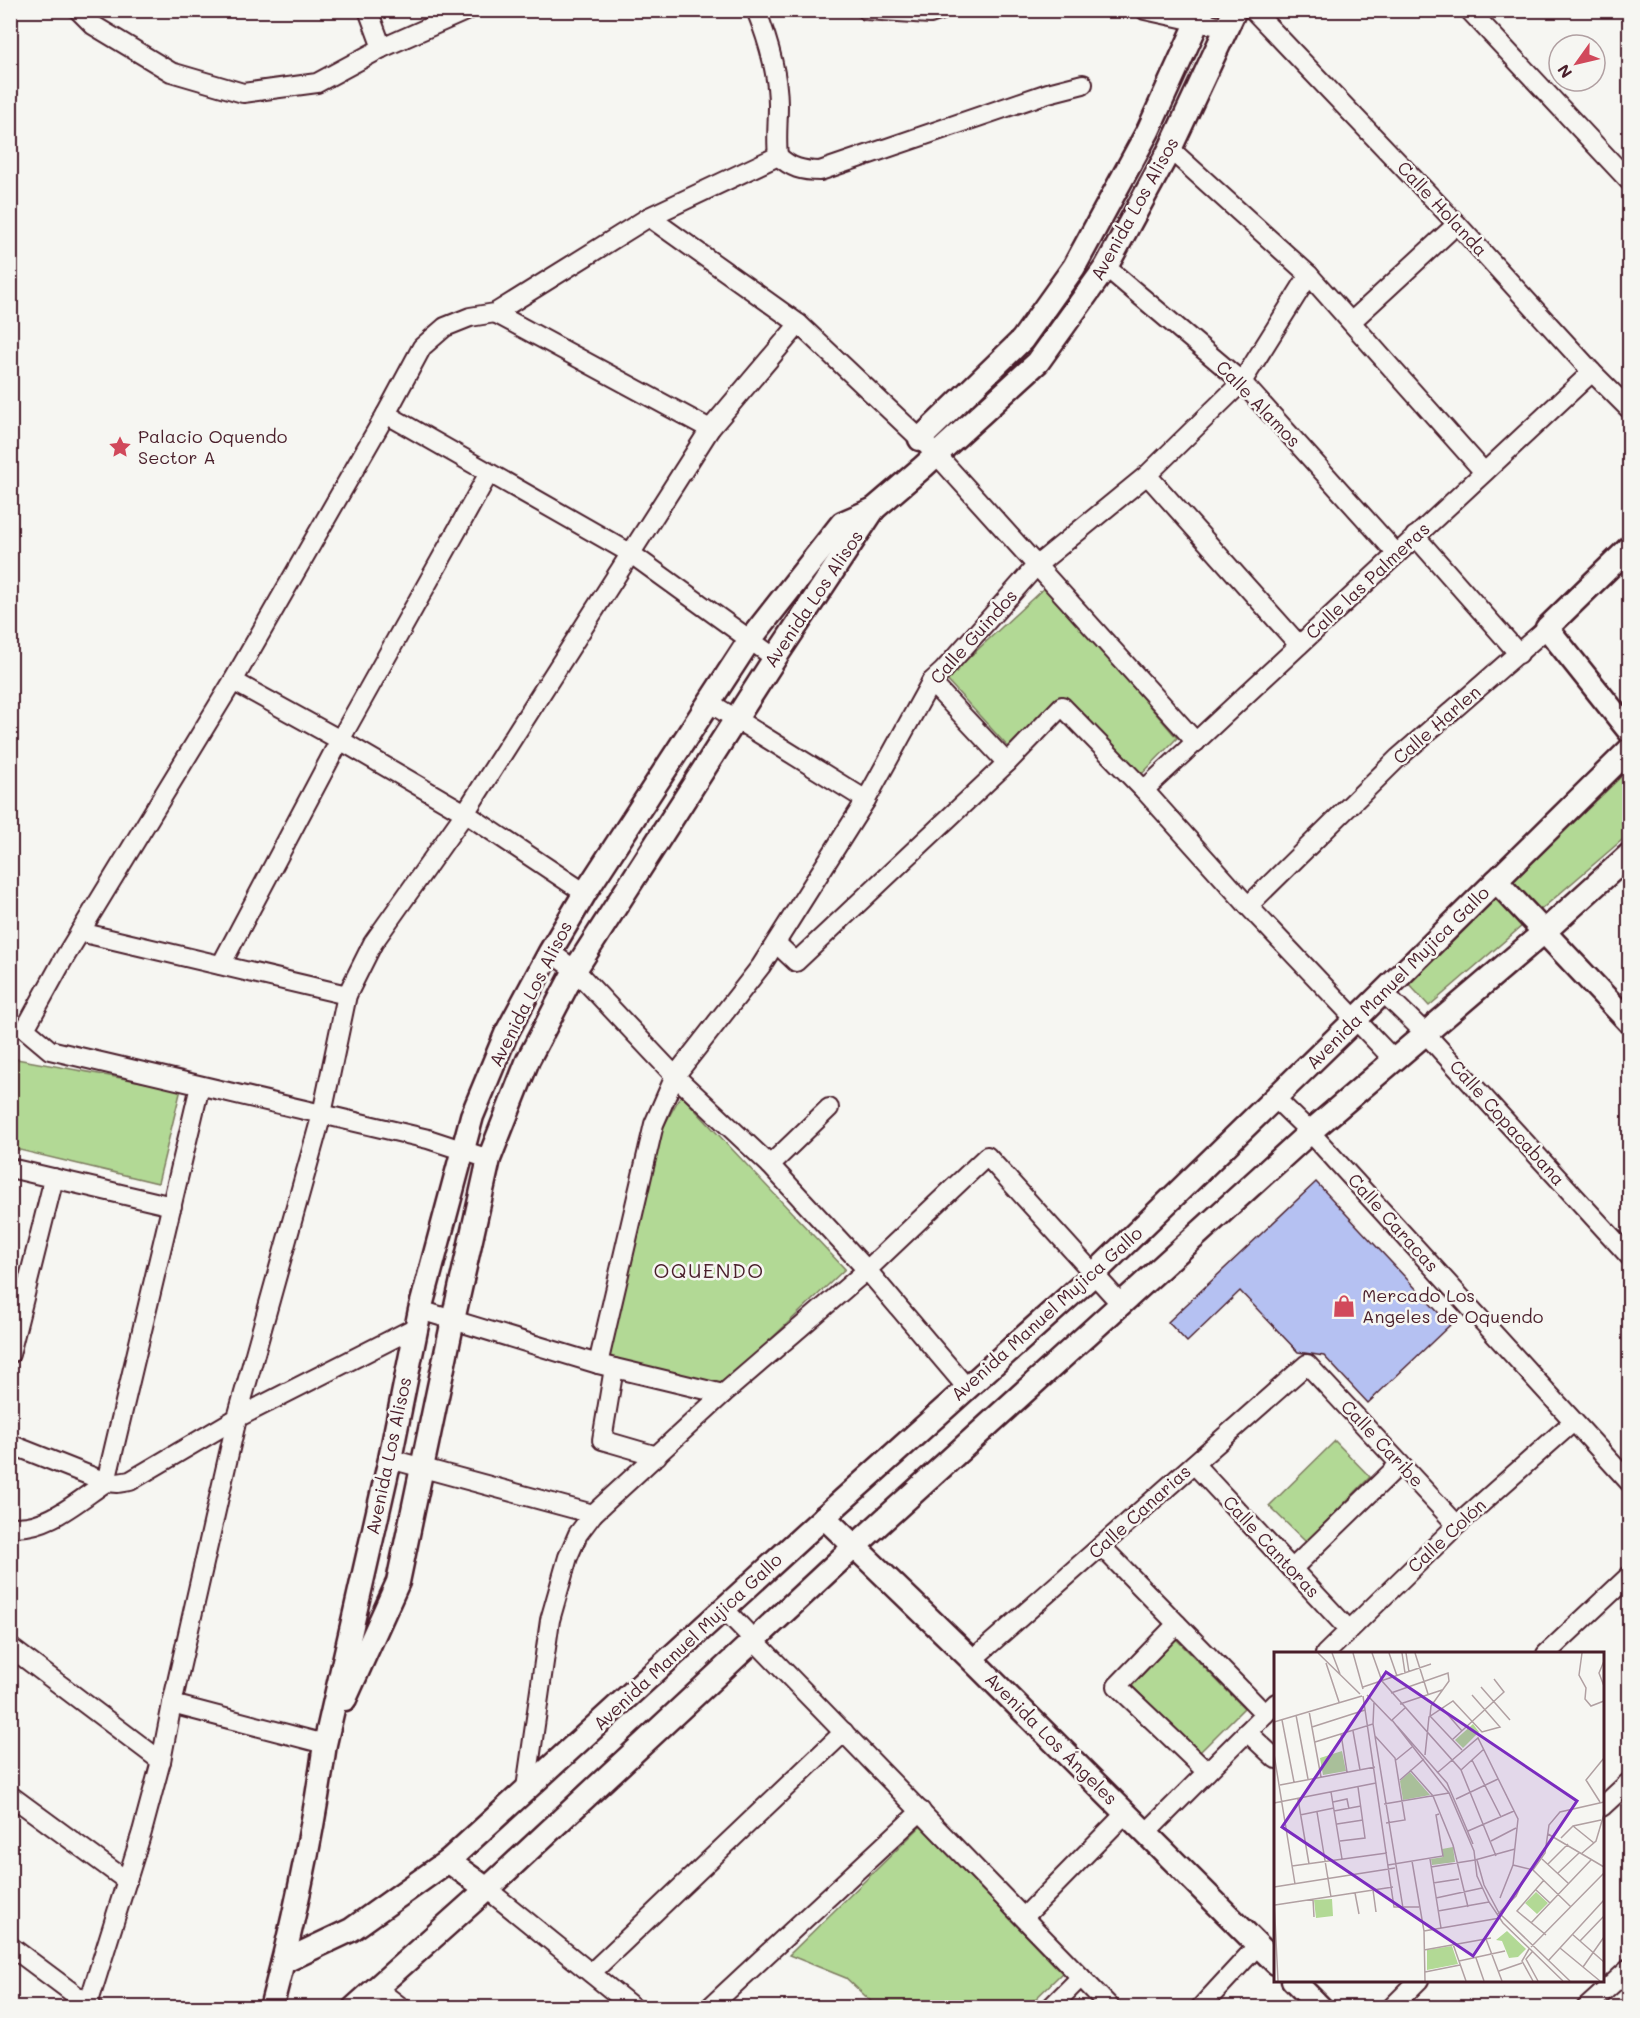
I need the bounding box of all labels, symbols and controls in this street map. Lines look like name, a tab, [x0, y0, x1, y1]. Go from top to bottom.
north arrow	[1547, 33, 1607, 93]
text: N	[1552, 61, 1576, 83]
street label: Avenida Los Alisos	[1085, 133, 1184, 285]
street label: Calle Holanda	[1392, 156, 1493, 261]
street label: Calle Alamos	[1211, 355, 1306, 452]
place label: Palacio Oquendo Sector A	[138, 424, 288, 469]
place icon: Palacio Oquendo Sector A	[107, 434, 133, 460]
street label: Calle las Palmeras	[1300, 516, 1435, 644]
street label: Avenida Los Alisos	[758, 525, 868, 672]
street label: Calle Guindos	[924, 584, 1022, 689]
street label: Calle Harlen	[1387, 680, 1485, 769]
street label: Avenida Manuel Mujica Gallo	[1301, 880, 1494, 1074]
street label: Avenida Los Alisos	[483, 917, 577, 1070]
street label: Calle Copacabana	[1445, 1054, 1571, 1190]
street label: Calle Caracas	[1343, 1168, 1444, 1277]
street label: Avenida Manuel Mujica Gallo	[946, 1221, 1147, 1406]
district label: OQUENDO	[653, 1257, 765, 1283]
place label: Mercado Los Angeles de Oquendo	[1362, 1283, 1544, 1328]
shop icon: Mercado Los Angeles de Oquendo	[1331, 1293, 1357, 1319]
street label: Avenida Los Alisos	[360, 1375, 416, 1537]
street label: Calle Caribe	[1336, 1394, 1429, 1492]
street label: Calle Canarias	[1083, 1459, 1196, 1564]
street label: Calle Cantoras	[1218, 1490, 1325, 1603]
street label: Calle Colón	[1402, 1493, 1491, 1578]
street label: Avenida Manuel Mujica Gallo	[588, 1547, 787, 1735]
inset map	[1274, 1652, 1604, 1982]
street label: Avenida Los Ángeles	[980, 1667, 1123, 1810]

